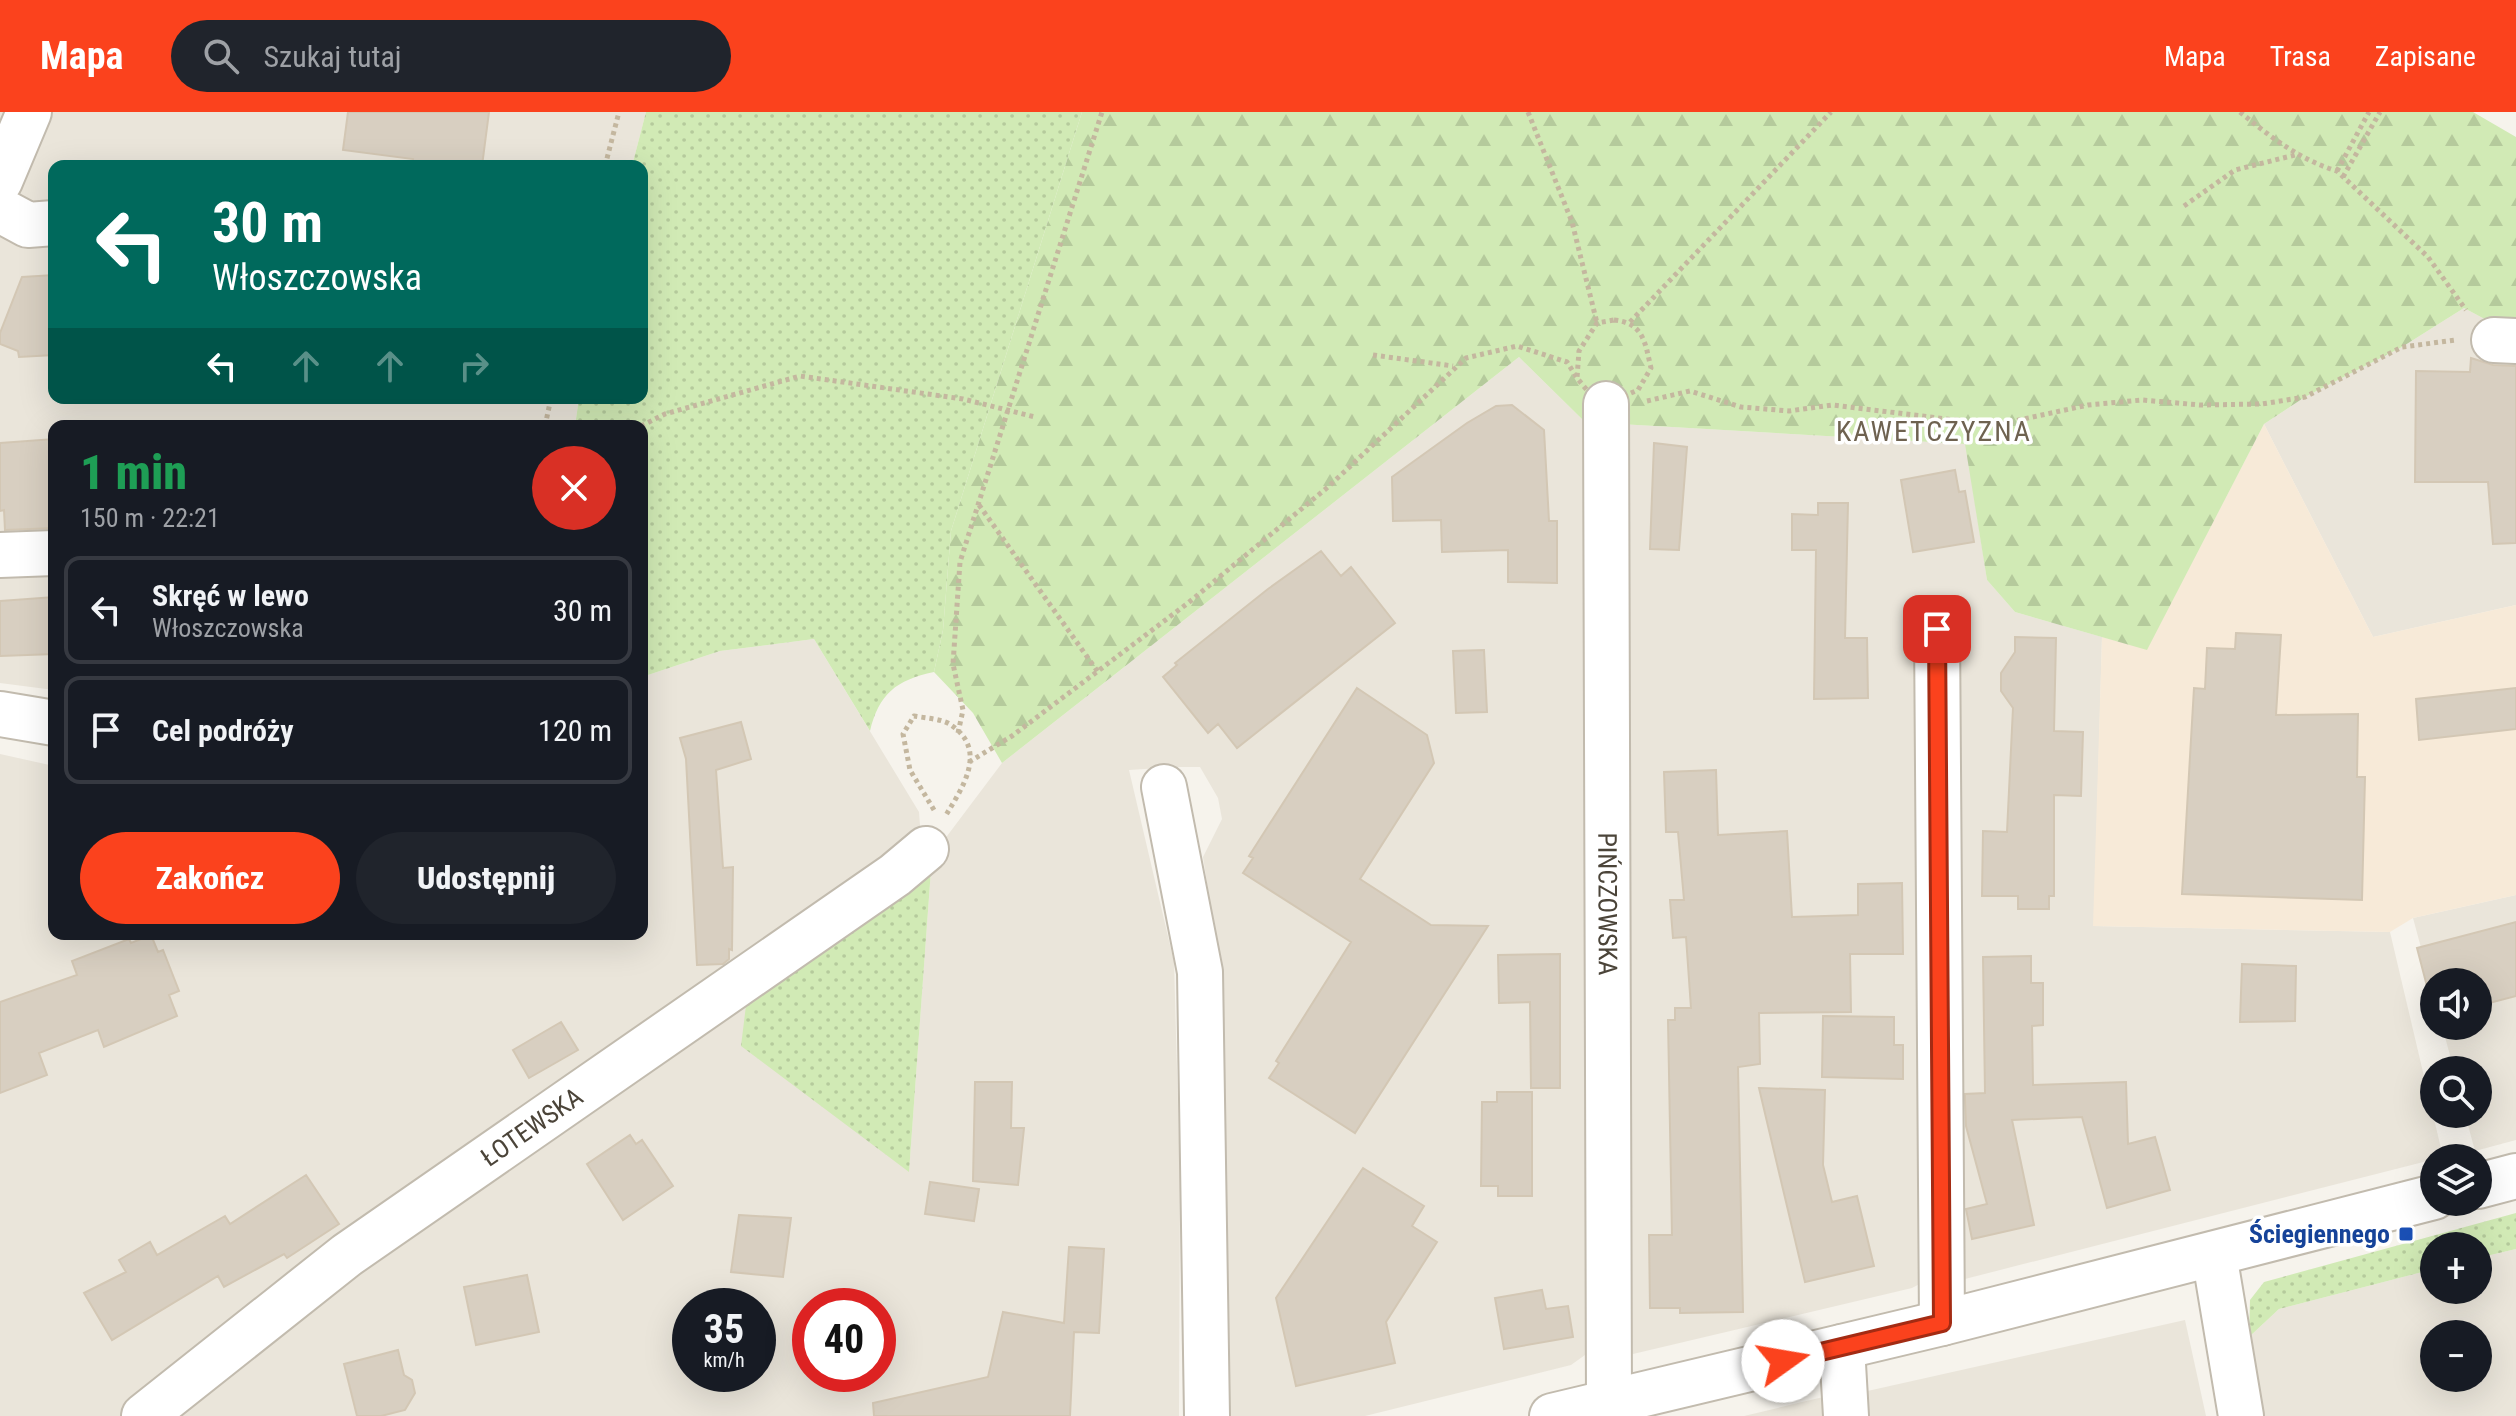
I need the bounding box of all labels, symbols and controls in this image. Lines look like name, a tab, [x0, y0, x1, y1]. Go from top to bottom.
search box	[171, 20, 731, 92]
text: Mapa	[40, 34, 123, 78]
icon: search	[199, 34, 243, 78]
text: Szukaj tutaj	[263, 39, 402, 74]
text: Mapa	[2164, 40, 2226, 73]
text: Trasa	[2270, 40, 2331, 73]
text: Zapisane	[2375, 40, 2476, 73]
text: 30 m	[212, 190, 323, 256]
icon: left	[80, 192, 184, 296]
text: Włoszczowska	[212, 257, 422, 299]
icon: left	[200, 344, 244, 388]
icon: ahead	[284, 344, 328, 388]
icon: ahead	[368, 344, 412, 388]
icon: right	[452, 344, 496, 388]
district label: KAWETCZYZNA	[1836, 415, 2032, 448]
text: 1 min	[80, 444, 187, 501]
button: close	[532, 446, 616, 530]
text: 150 m · 22:21	[80, 503, 220, 533]
text: Skręć w lewo	[152, 578, 309, 613]
icon: left	[84, 588, 128, 632]
text: 30 m	[553, 593, 612, 628]
pin	[1903, 595, 1971, 663]
icon: arrive	[1915, 607, 1959, 651]
text: Włoszczowska	[152, 613, 304, 643]
icon: arrive	[84, 708, 128, 752]
text: Cel podróży	[152, 713, 294, 748]
text: 120 m	[538, 713, 612, 748]
button: Zakończ	[80, 832, 340, 924]
button: Udostępnij	[356, 832, 616, 924]
street label: PIŃCZOWSKA	[1592, 832, 1623, 976]
map controls	[2420, 968, 2492, 1392]
button: sound	[2420, 968, 2492, 1040]
button: search	[2420, 1056, 2492, 1128]
street label: ŁOTEWSKA	[475, 1081, 588, 1172]
button: layers	[2420, 1144, 2492, 1216]
place label: Ściegiennego	[2249, 1219, 2390, 1249]
marker: Ściegiennego	[2397, 1225, 2415, 1243]
button: +	[2420, 1232, 2492, 1304]
speed limit sign: 40	[792, 1288, 896, 1392]
text: 35	[704, 1306, 744, 1353]
position arrow	[1741, 1319, 1825, 1403]
button: −	[2420, 1320, 2492, 1392]
text: km/h	[703, 1348, 745, 1372]

